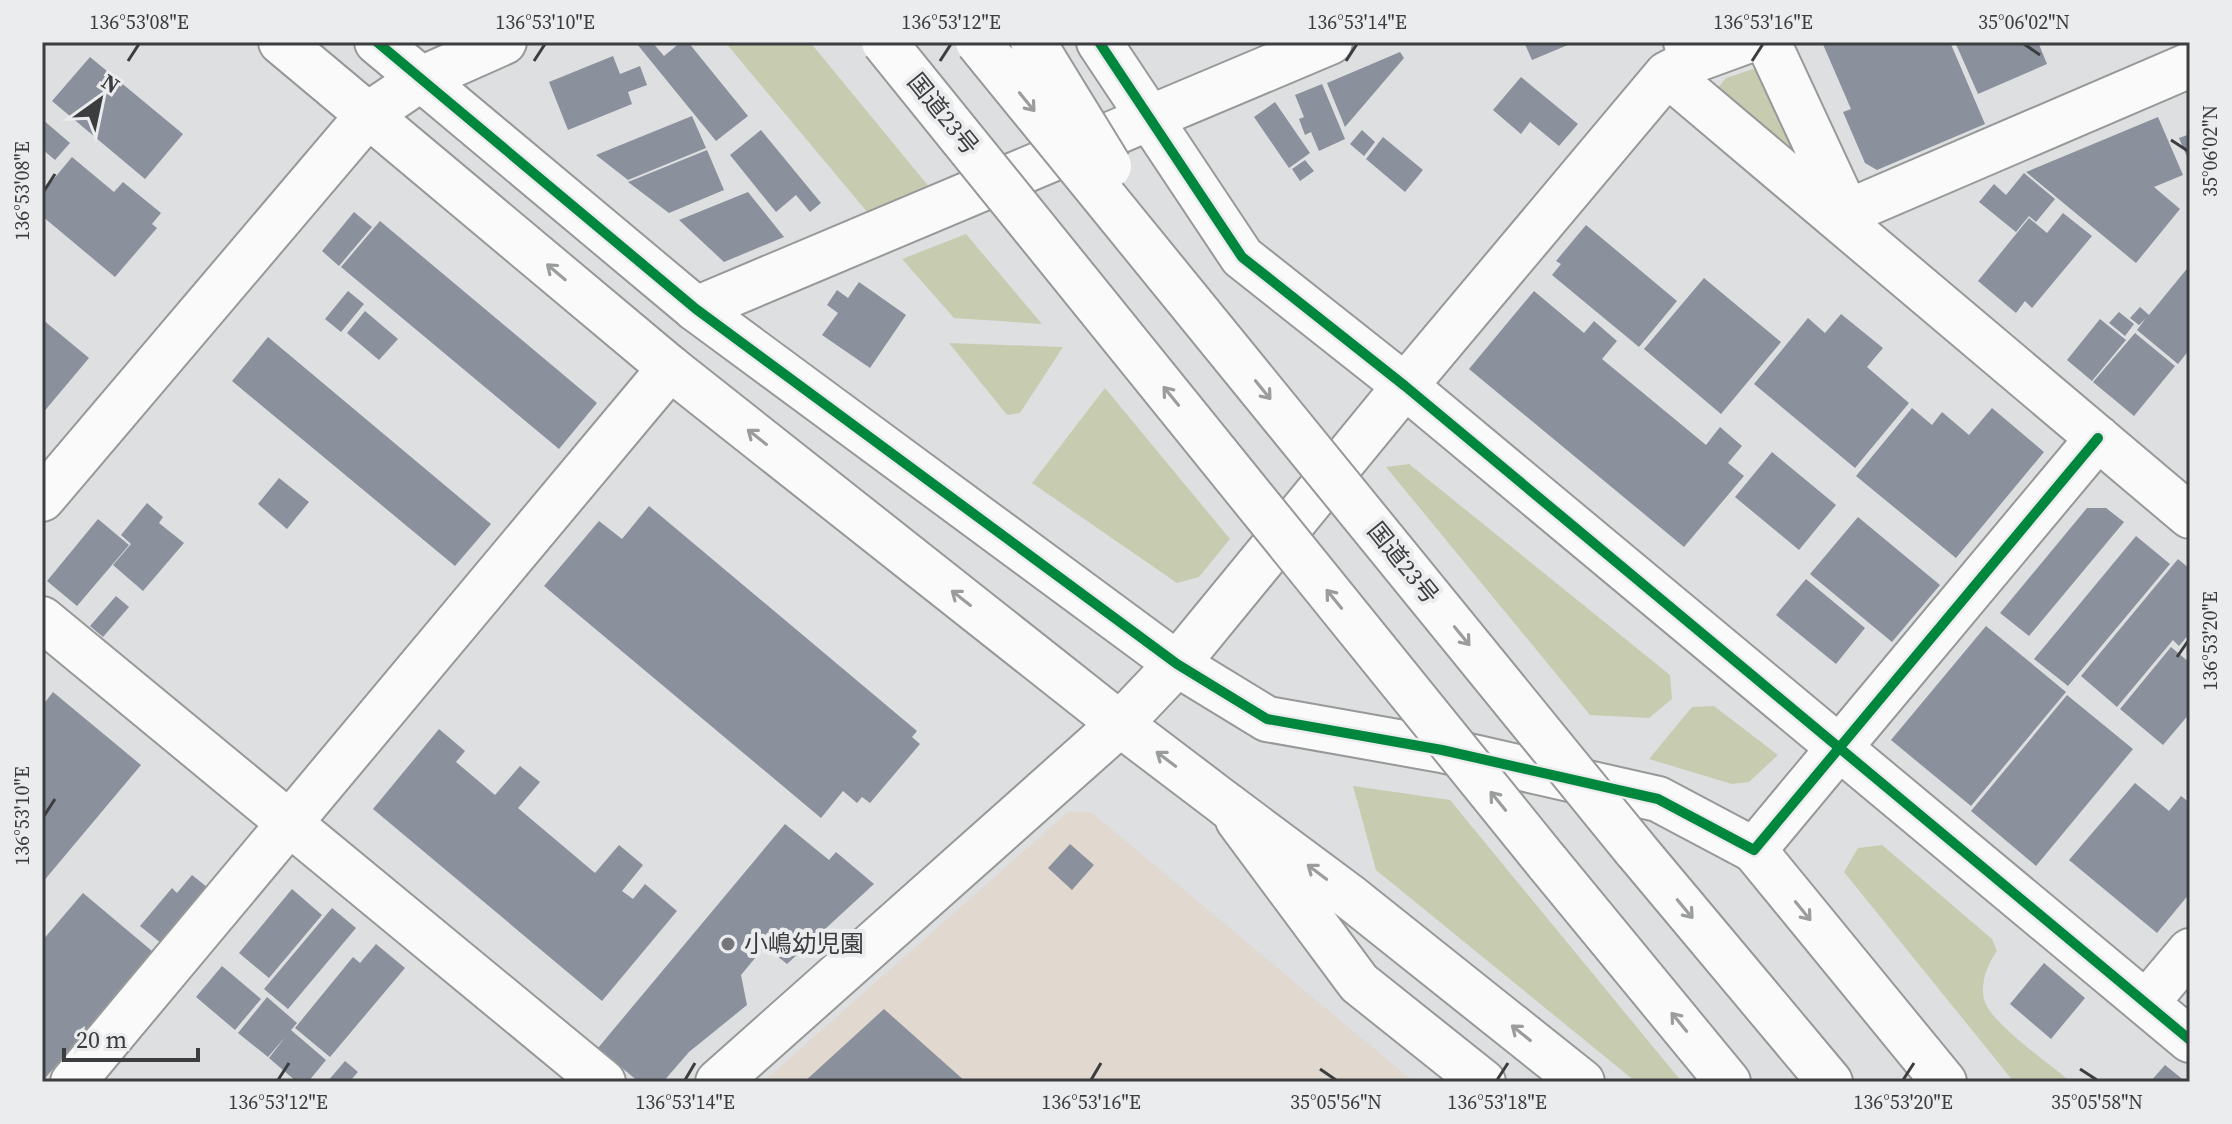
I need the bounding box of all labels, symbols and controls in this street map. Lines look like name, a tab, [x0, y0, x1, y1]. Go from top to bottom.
text: 136°53'08"E	[89, 8, 189, 36]
text: 136°53'10"E	[495, 8, 595, 36]
text: 136°53'12"E	[901, 8, 1001, 36]
text: 136°53'14"E	[1307, 8, 1407, 36]
text: 136°53'16"E	[1713, 8, 1813, 36]
text: 35°06'02"N	[1978, 8, 2070, 36]
north arrow	[60, 60, 140, 140]
text: N	[96, 66, 126, 100]
street label: 国道23号	[900, 66, 986, 161]
one-way arrow	[1018, 91, 1036, 112]
text: 35°06'02"N	[2196, 105, 2224, 197]
text: 136°53'08"E	[8, 141, 36, 241]
one-way arrow	[546, 263, 567, 281]
one-way arrow	[1254, 379, 1272, 400]
one-way arrow	[1162, 386, 1180, 407]
one-way arrow	[747, 428, 768, 446]
street label: 国道23号	[1360, 515, 1446, 610]
one-way arrow	[1326, 589, 1343, 610]
one-way arrow	[951, 590, 972, 607]
text: 136°53'20"E	[2196, 591, 2224, 691]
one-way arrow	[1453, 625, 1471, 645]
one-way arrow	[1156, 750, 1177, 767]
text: 136°53'10"E	[8, 766, 36, 866]
one-way arrow	[1489, 791, 1507, 812]
one-way arrow	[1307, 864, 1328, 881]
one-way arrow	[1676, 898, 1694, 918]
one-way arrow	[1794, 900, 1812, 920]
place label: 小嶋幼児園	[744, 927, 864, 960]
marker: 小嶋幼児園	[719, 935, 737, 953]
scale bar	[64, 1012, 198, 1062]
one-way arrow	[1670, 1012, 1687, 1033]
text: 20 m	[76, 1023, 127, 1056]
one-way arrow	[1511, 1025, 1532, 1042]
text: 136°53'12"E	[228, 1088, 328, 1116]
text: 136°53'14"E	[635, 1088, 735, 1116]
text: 136°53'16"E	[1041, 1088, 1141, 1116]
text: 35°05'56"N	[1290, 1088, 1382, 1116]
text: 136°53'18"E	[1447, 1088, 1547, 1116]
text: 136°53'20"E	[1853, 1088, 1953, 1116]
text: 35°05'58"N	[2051, 1088, 2143, 1116]

